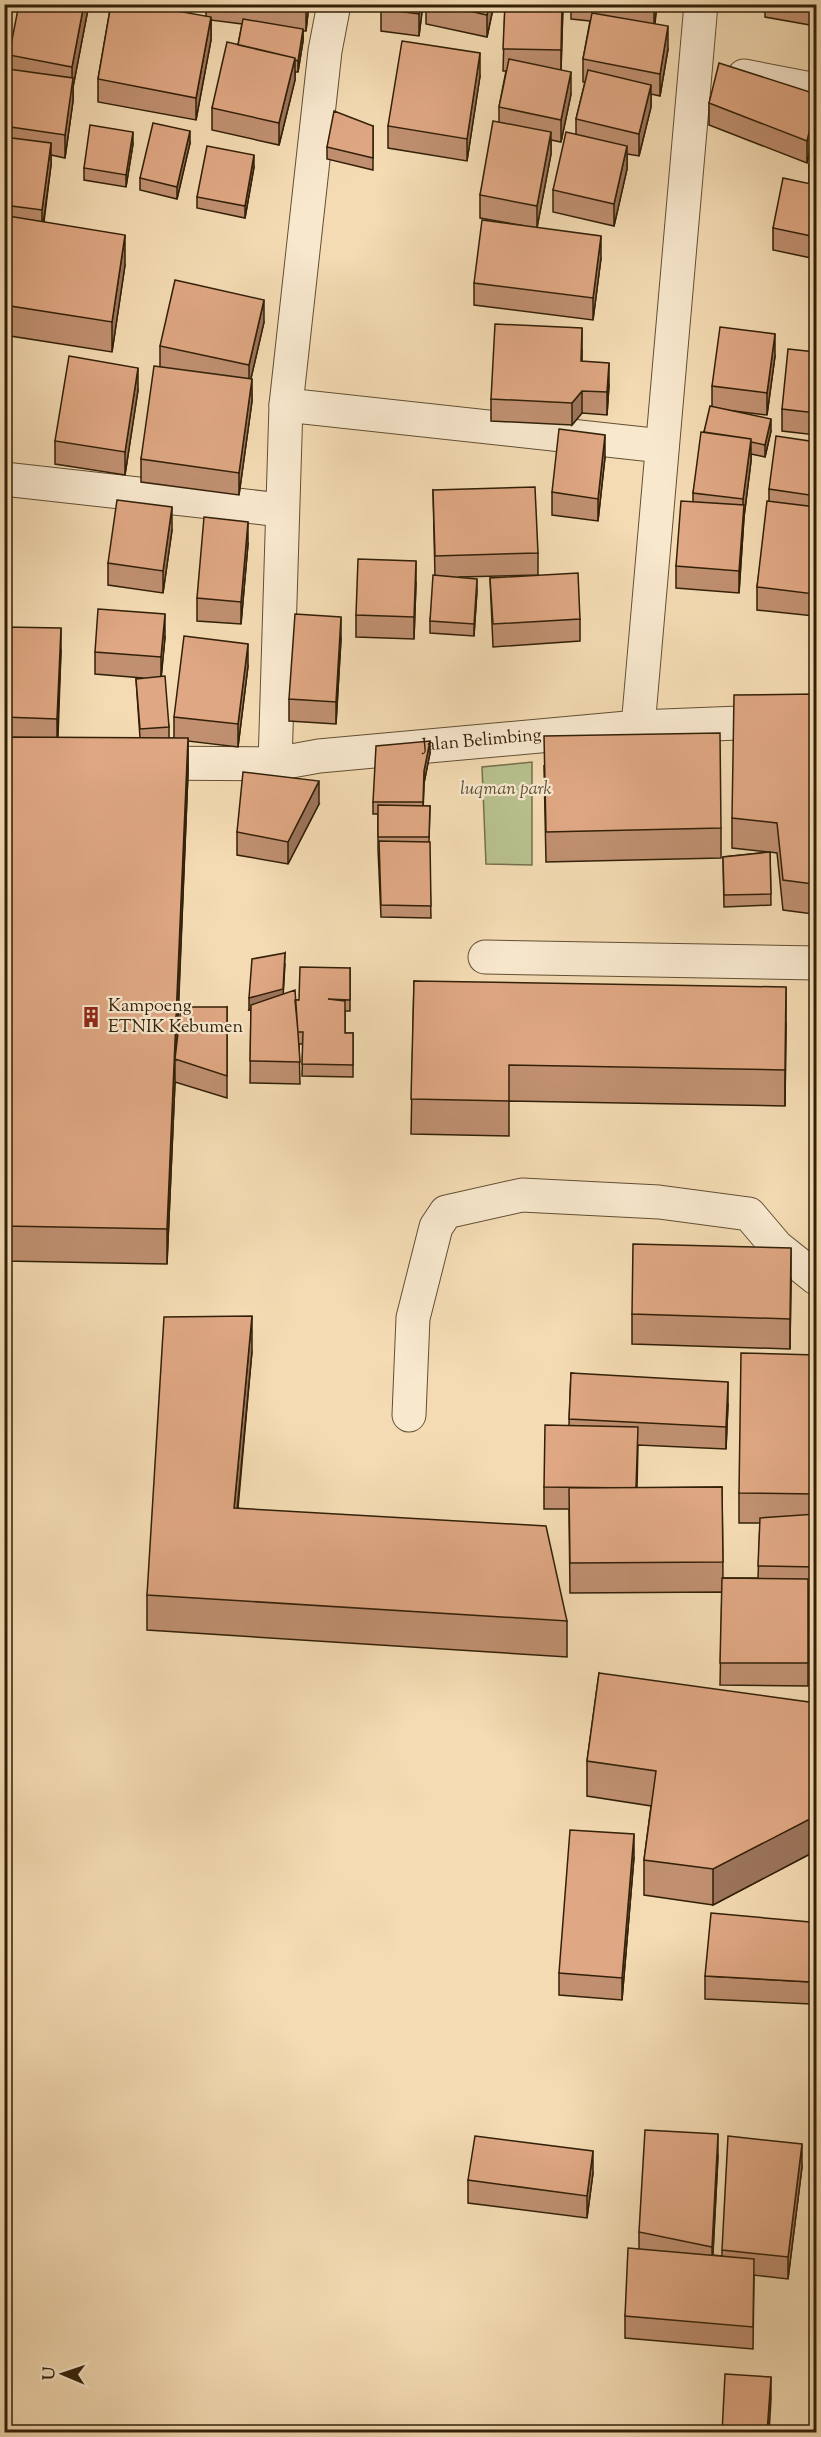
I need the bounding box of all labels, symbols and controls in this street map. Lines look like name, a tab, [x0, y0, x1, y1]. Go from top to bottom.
street label: Jalan Belimbing	[420, 723, 543, 760]
park label: luqman park	[460, 777, 552, 803]
place label: Kampoeng ETNIK Kebumen	[108, 994, 243, 1041]
building icon: Kampoeng ETNIK Kebumen	[79, 1005, 103, 1029]
north arrow	[33, 2344, 93, 2404]
text: U	[39, 2366, 62, 2380]

